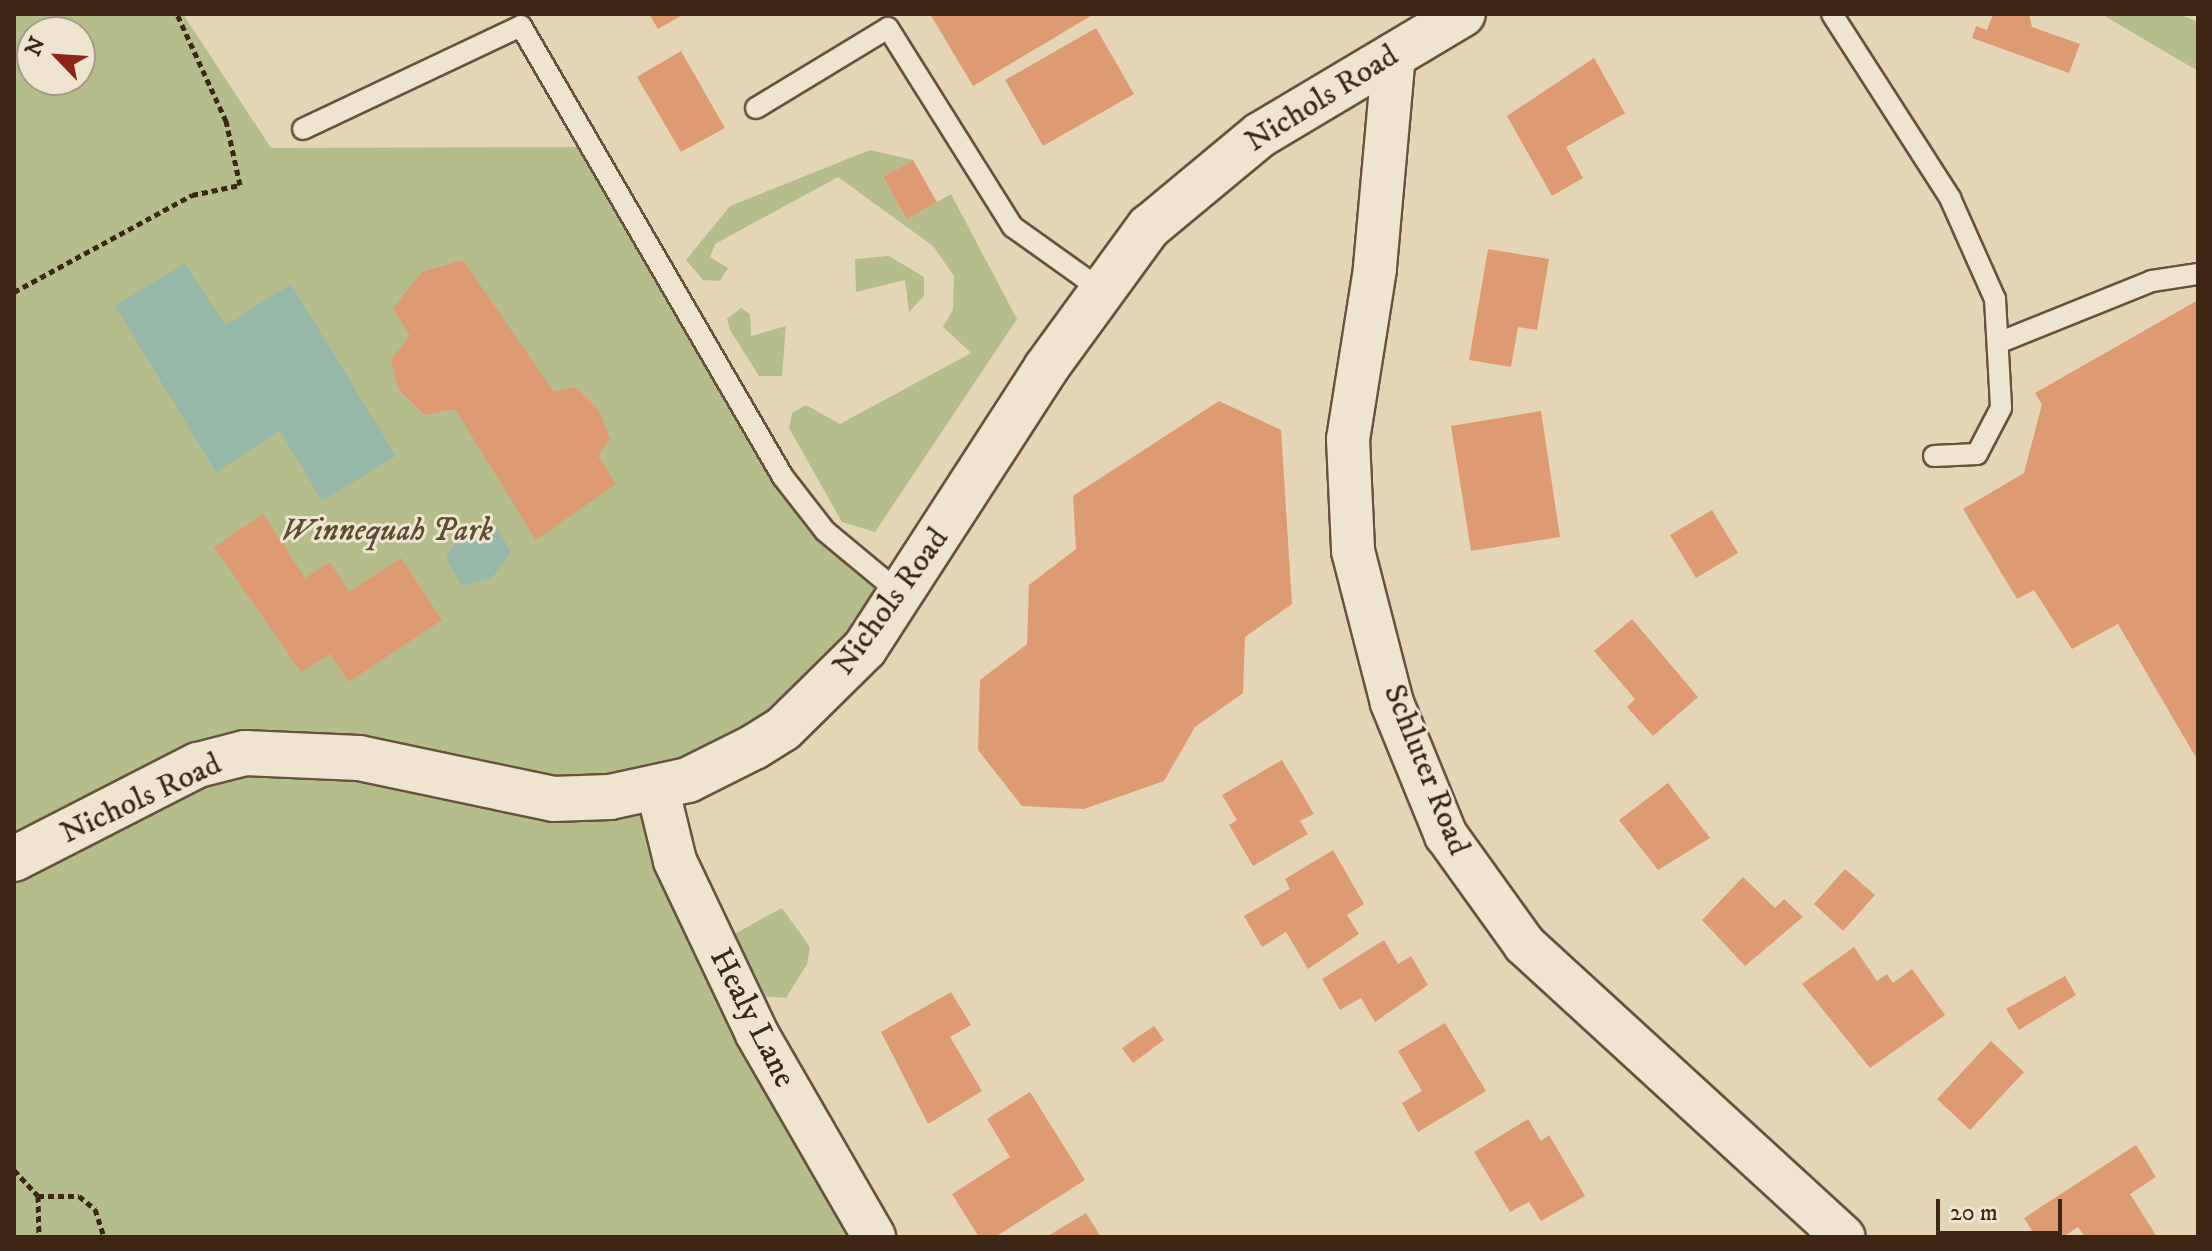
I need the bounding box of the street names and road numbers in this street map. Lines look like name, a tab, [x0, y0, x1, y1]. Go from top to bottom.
street label: Nichols Road	[1238, 37, 1406, 161]
street label: Nichols Road	[825, 521, 957, 683]
street label: Schluter Road	[1374, 679, 1478, 861]
street label: Nichols Road	[54, 745, 228, 853]
street label: Healy Lane	[701, 942, 803, 1094]

